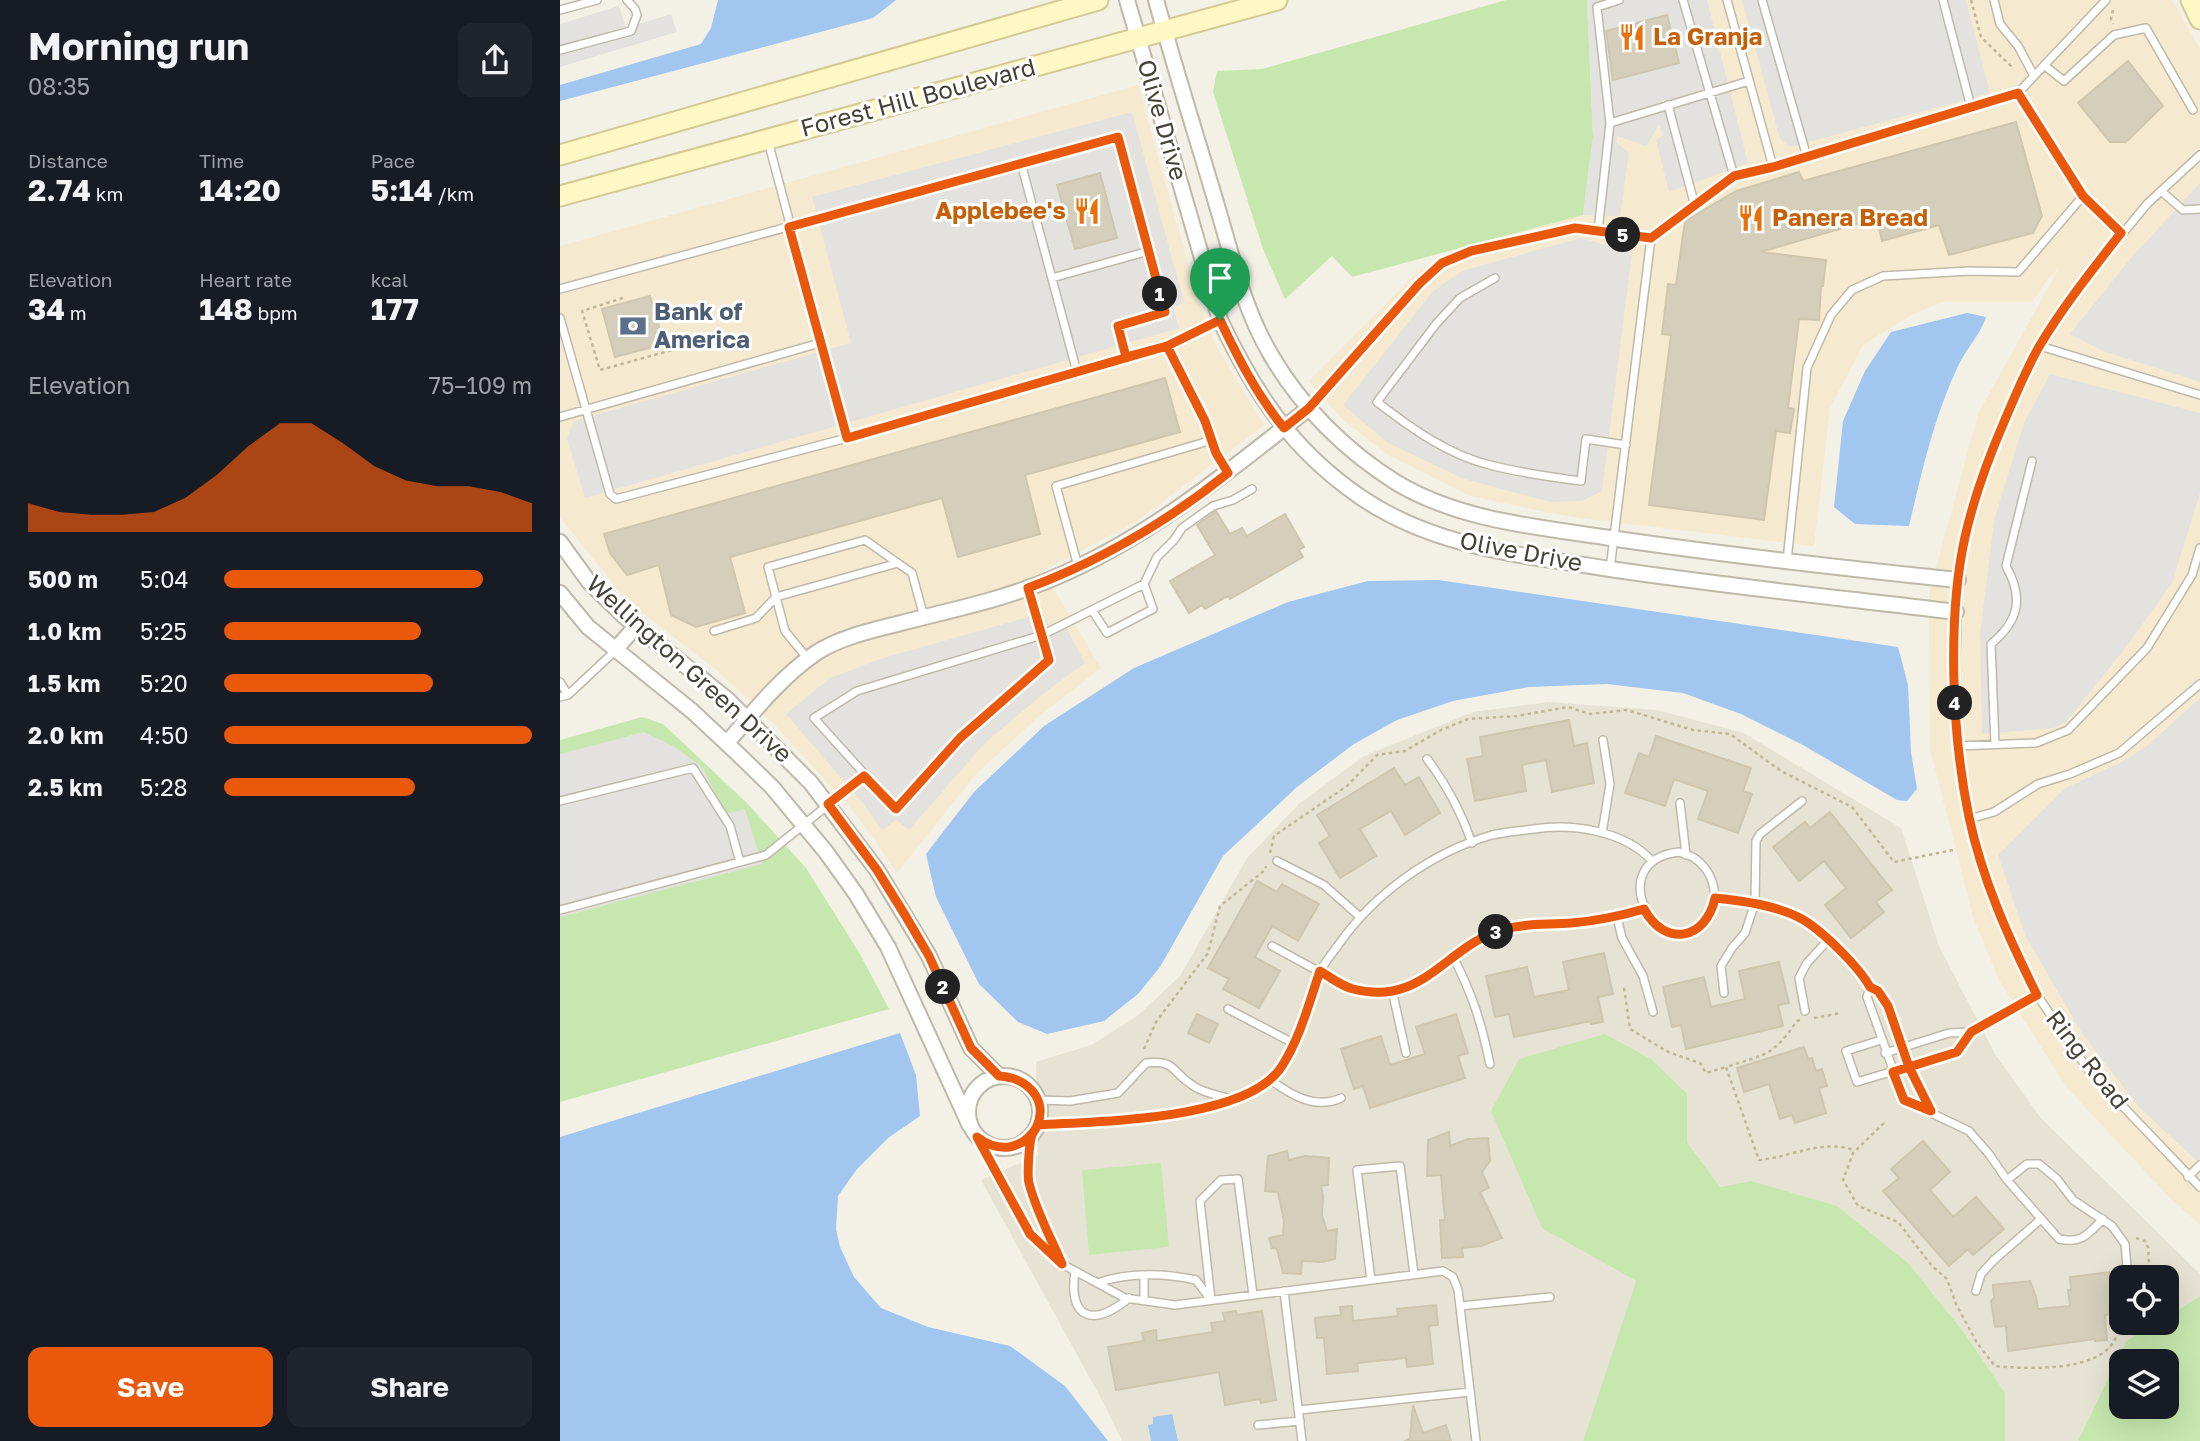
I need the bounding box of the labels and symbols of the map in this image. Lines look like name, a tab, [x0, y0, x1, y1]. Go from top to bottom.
place label: La Granja	[1653, 21, 1763, 50]
restaurant icon: La Granja	[1617, 22, 1647, 52]
street label: Forest Hill Boulevard	[797, 51, 1038, 142]
street label: Olive Drive	[1132, 56, 1195, 183]
place label: Applebee's	[935, 195, 1066, 224]
restaurant icon: Applebee's	[1072, 196, 1102, 226]
place label: Panera Bread	[1772, 202, 1928, 231]
restaurant icon: Panera Bread	[1736, 203, 1766, 233]
pin: 5	[1606, 218, 1640, 252]
pin	[1190, 248, 1250, 320]
pin: 1	[1142, 276, 1178, 312]
place label: Bank of America	[654, 296, 750, 353]
bank icon: Bank of America	[618, 311, 648, 341]
street label: Olive Drive	[1458, 524, 1585, 577]
street label: Wellington Green Drive	[581, 568, 799, 768]
pin: 4	[1938, 686, 1972, 720]
pin: 3	[1478, 914, 1514, 950]
pin: 2	[926, 970, 960, 1004]
street label: Ring Road	[2041, 1004, 2136, 1114]

